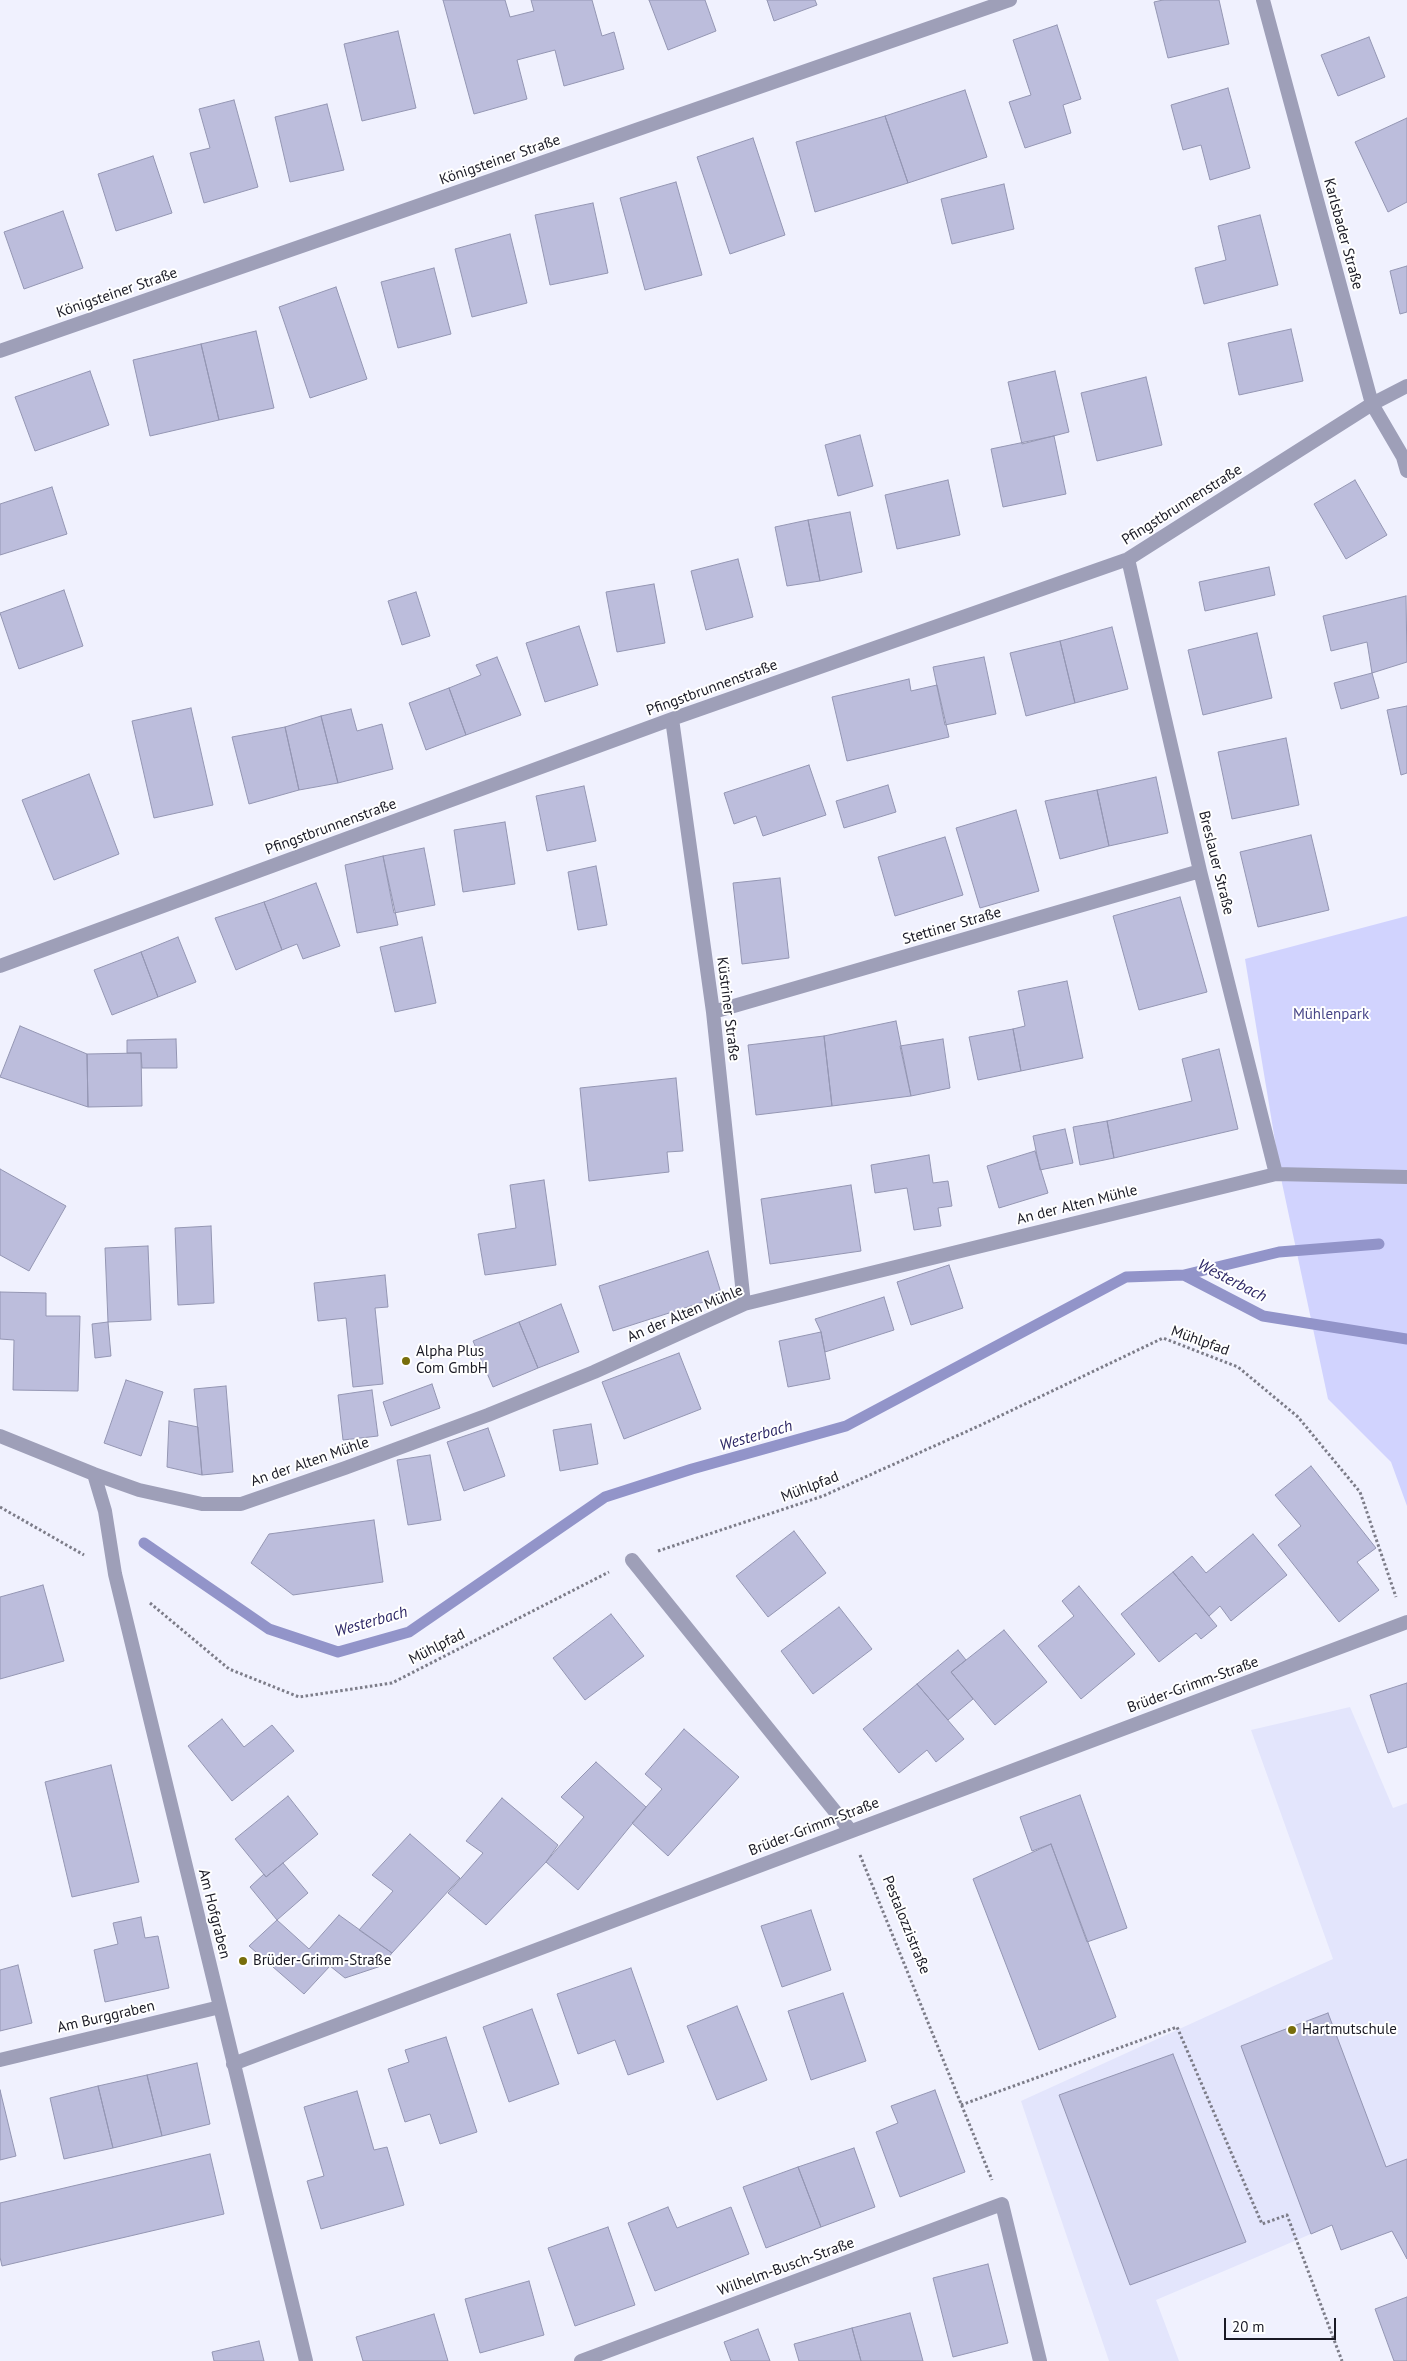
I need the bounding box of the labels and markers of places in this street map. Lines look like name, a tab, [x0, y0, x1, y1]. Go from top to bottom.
place label: Alpha Plus Com GmbH	[416, 1343, 488, 1378]
marker: Alpha Plus Com GmbH	[400, 1355, 412, 1367]
place label: Brüder-Grimm-Straße	[253, 1952, 391, 1970]
marker: Brüder-Grimm-Straße	[237, 1955, 249, 1967]
place label: Hartmutschule	[1302, 2021, 1397, 2039]
marker: Hartmutschule	[1286, 2024, 1298, 2036]

